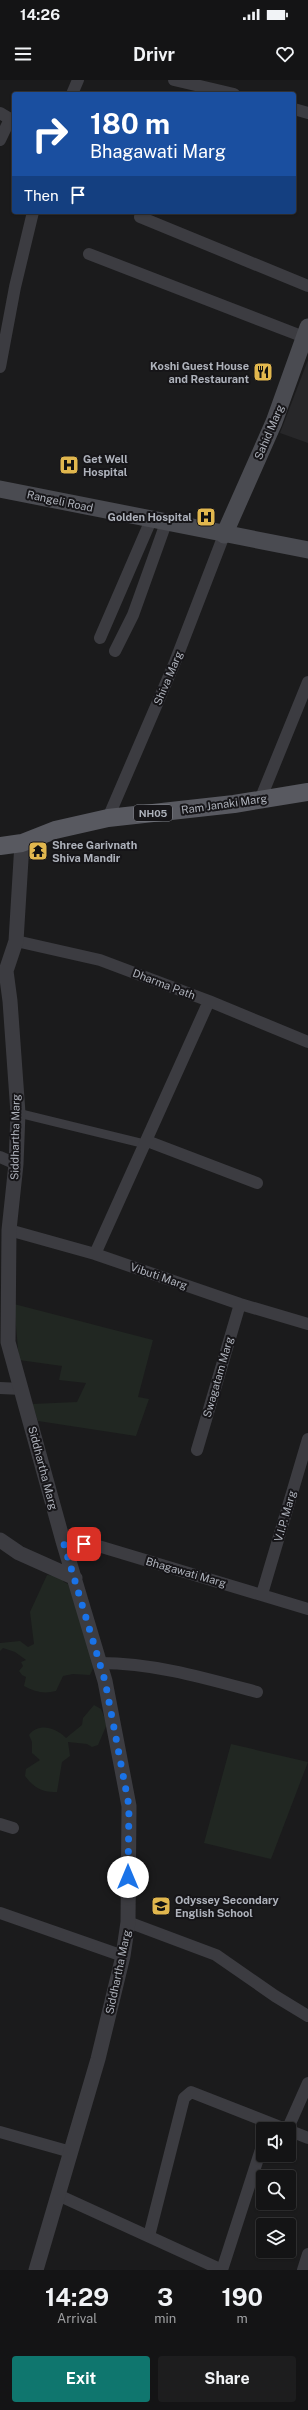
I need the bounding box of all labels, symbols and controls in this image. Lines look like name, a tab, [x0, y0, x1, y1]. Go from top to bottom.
text: 14:26	[20, 6, 60, 23]
icon: menu	[12, 43, 34, 65]
icon: heart	[274, 43, 296, 65]
text: Drivr	[133, 44, 175, 65]
text: 180 m	[90, 107, 170, 140]
icon: right	[24, 108, 76, 160]
text: Bhagawati Marg	[90, 141, 226, 162]
icon: arrive	[67, 184, 89, 206]
text: Then	[24, 187, 59, 204]
place label: Koshi Guest House and Restaurant	[150, 360, 249, 385]
restaurant icon: Koshi Guest House and Restaurant	[252, 361, 274, 383]
street label: Sahid Marg	[252, 403, 286, 461]
place label: Get Well Hospital	[83, 453, 128, 478]
hospital icon: Get Well Hospital	[58, 454, 80, 476]
street label: Rangeli Road	[26, 488, 94, 514]
hospital icon: Golden Hospital	[195, 506, 217, 528]
place label: Golden Hospital	[108, 511, 192, 523]
street label: Shiva Marg	[151, 649, 185, 707]
street label: Ram Janaki Marg	[180, 792, 268, 816]
road number: NH05	[134, 805, 172, 821]
place label: Shree Garivnath Shiva Mandir	[52, 839, 137, 864]
temple icon: Shree Garivnath Shiva Mandir	[27, 840, 49, 862]
street label: Dharma Path	[131, 967, 197, 1001]
street label: Siddhartha Marg	[8, 1094, 22, 1180]
street label: Vibuti Marg	[129, 1261, 189, 1291]
street label: Swagatam Marg	[201, 1335, 235, 1419]
street label: Siddhartha Marg	[26, 1425, 60, 1511]
street label: V.I.P. Marg	[272, 1489, 298, 1543]
pin	[67, 1527, 101, 1561]
icon: arrive	[73, 1533, 95, 1555]
street label: Bhagawati Marg	[144, 1555, 228, 1589]
position arrow	[107, 1856, 149, 1898]
place label: Odyssey Secondary English School	[175, 1894, 280, 1919]
school or university icon: Odyssey Secondary English School	[150, 1895, 172, 1917]
street label: Siddhartha Marg	[103, 1929, 133, 2015]
map controls	[256, 2122, 296, 2258]
button: sound	[256, 2122, 296, 2162]
button: search	[256, 2170, 296, 2210]
button: layers	[256, 2218, 296, 2258]
text: 14:29	[45, 2283, 109, 2311]
text: 3	[157, 2283, 173, 2311]
text: 190	[221, 2283, 263, 2311]
text: Arrival	[57, 2311, 97, 2326]
text: min	[154, 2311, 176, 2326]
text: m	[236, 2311, 248, 2326]
button: Exit	[12, 2356, 150, 2402]
button: Share	[158, 2356, 296, 2402]

